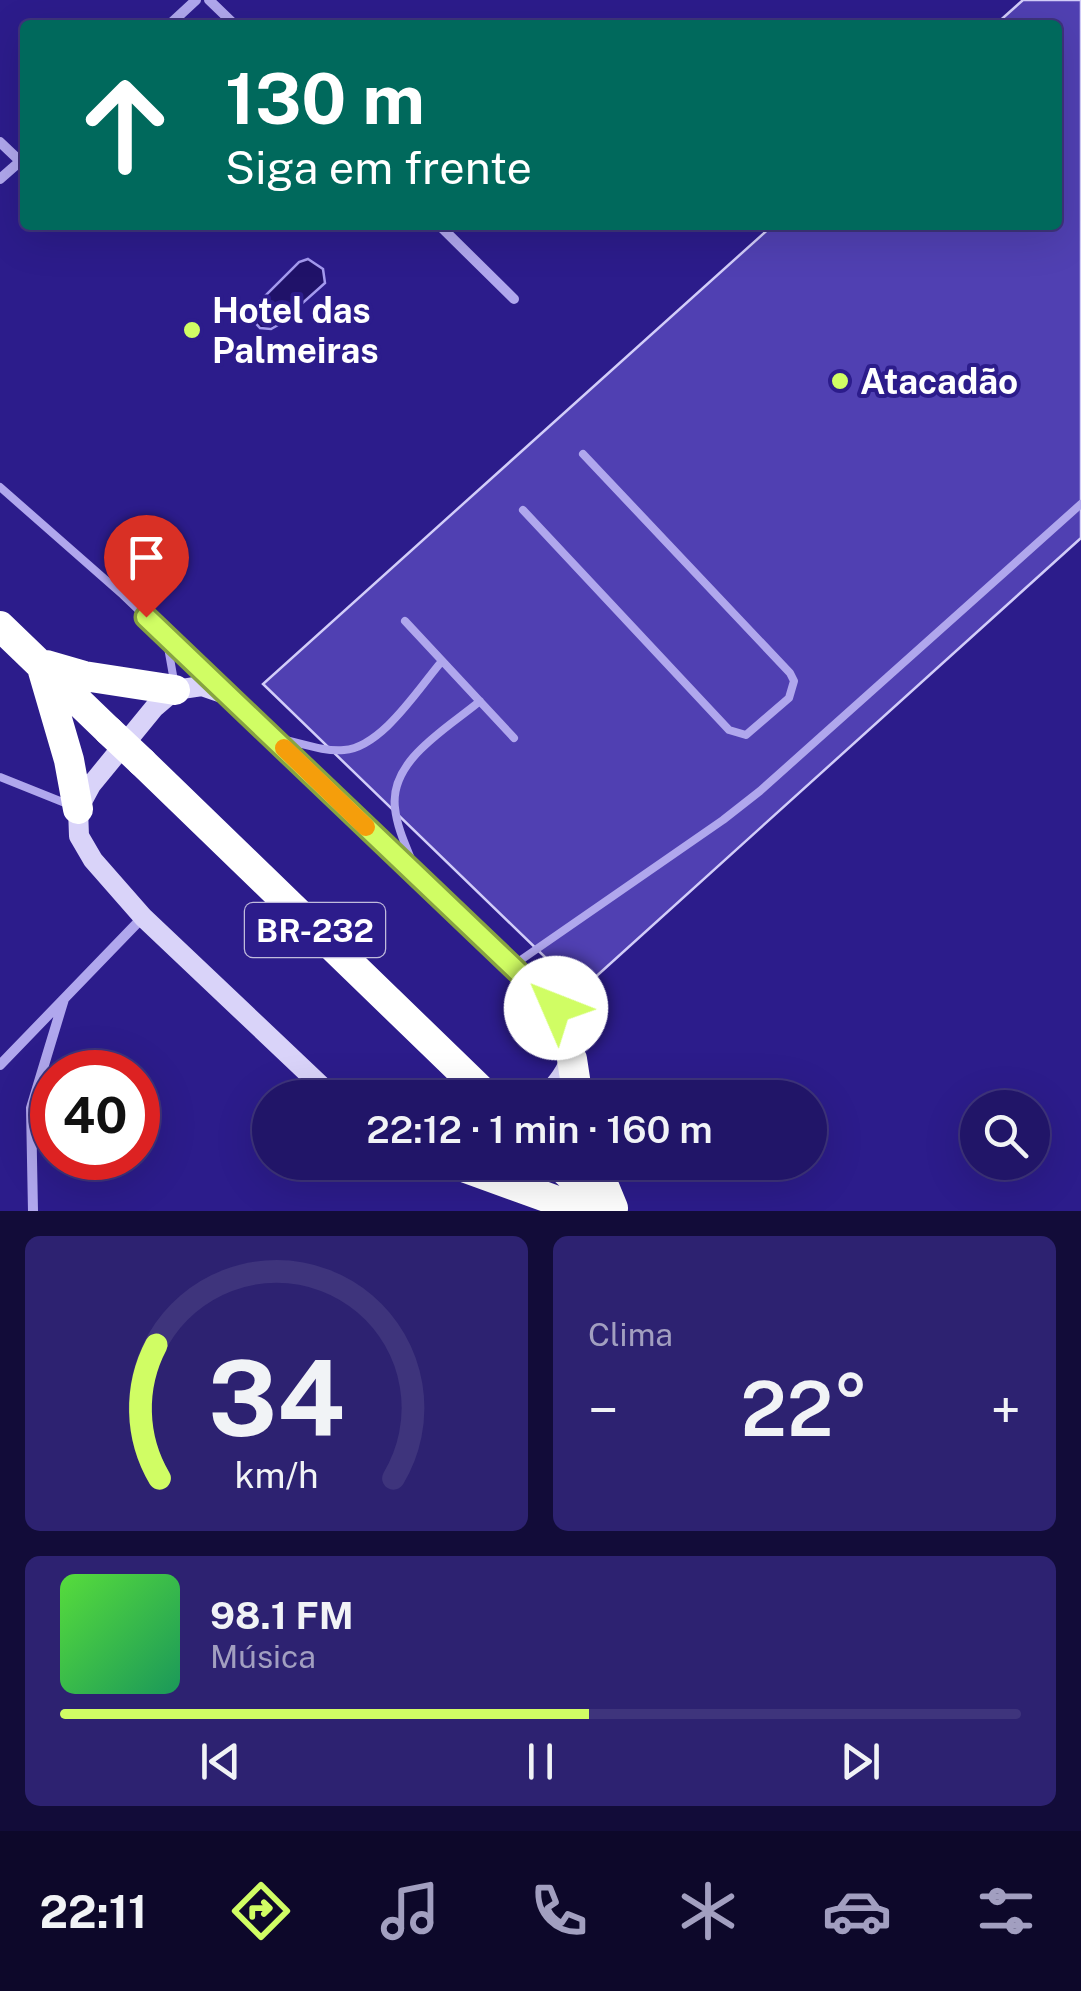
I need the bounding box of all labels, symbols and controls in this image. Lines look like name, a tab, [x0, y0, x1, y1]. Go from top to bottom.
text: 130 m	[225, 57, 425, 140]
icon: ahead	[60, 60, 190, 190]
text: Siga em frente	[225, 141, 532, 194]
place label: Hotel das Palmeiras	[212, 290, 379, 371]
marker: Hotel das Palmeiras	[181, 319, 203, 341]
place label: Atacadão	[860, 361, 1018, 402]
marker: Atacadão	[829, 370, 851, 392]
pin	[104, 515, 189, 618]
icon: arrive	[119, 530, 174, 585]
road number: BR-232	[245, 903, 385, 957]
position arrow	[504, 956, 608, 1060]
speed limit sign: 40	[30, 1050, 160, 1180]
map controls	[960, 1090, 1050, 1180]
button: search	[960, 1090, 1050, 1180]
text: 22:12 · 1 min · 160 m	[366, 1107, 713, 1152]
text: Clima	[588, 1316, 673, 1353]
text: 34	[208, 1337, 345, 1459]
text: 22°	[741, 1365, 868, 1453]
text: −	[588, 1378, 619, 1442]
text: +	[991, 1378, 1021, 1442]
text: km/h	[234, 1454, 319, 1496]
text: 98.1 FM	[210, 1593, 354, 1638]
text: Música	[210, 1638, 316, 1675]
icon: previous	[193, 1734, 248, 1789]
icon: pause	[513, 1734, 568, 1789]
icon: next	[833, 1734, 888, 1789]
icon: directions	[226, 1876, 296, 1946]
icon: music	[375, 1876, 445, 1946]
icon: phone	[524, 1876, 594, 1946]
icon: climate	[673, 1876, 743, 1946]
icon: car	[822, 1876, 892, 1946]
icon: filters	[971, 1876, 1041, 1946]
text: 22:11	[40, 1885, 147, 1938]

